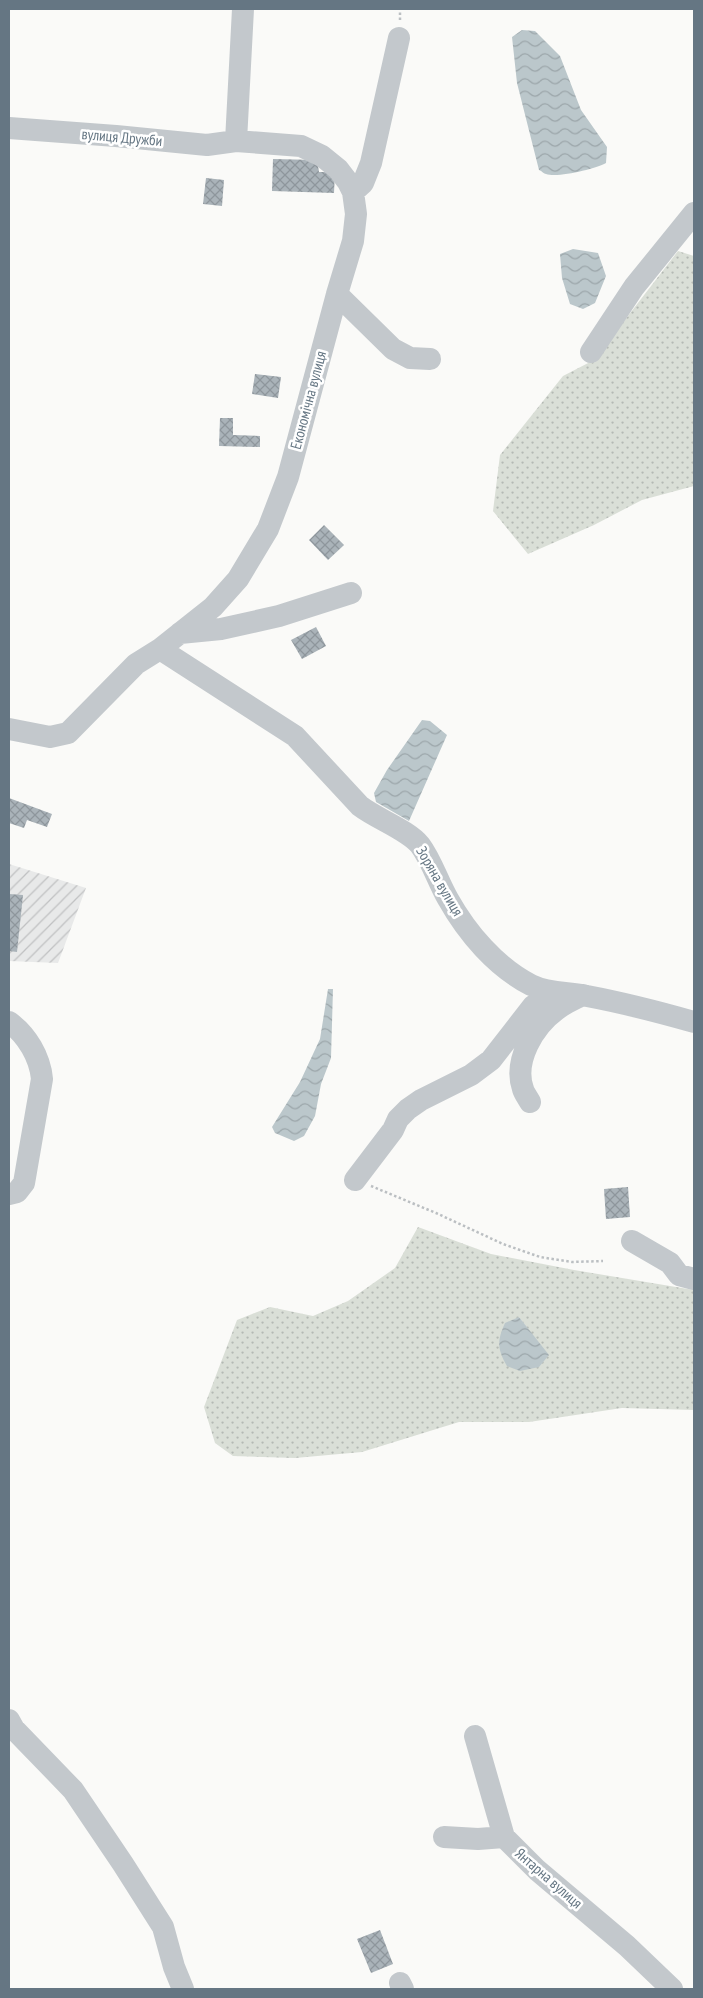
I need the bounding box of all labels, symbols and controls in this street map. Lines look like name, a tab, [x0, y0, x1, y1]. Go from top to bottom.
street label: вулиця Дружби	[81, 124, 163, 150]
street label: Економічна вулиця	[286, 349, 330, 451]
street label: Зоряна вулиця	[412, 843, 468, 920]
street label: Янтарна вулиця	[511, 1844, 587, 1913]

